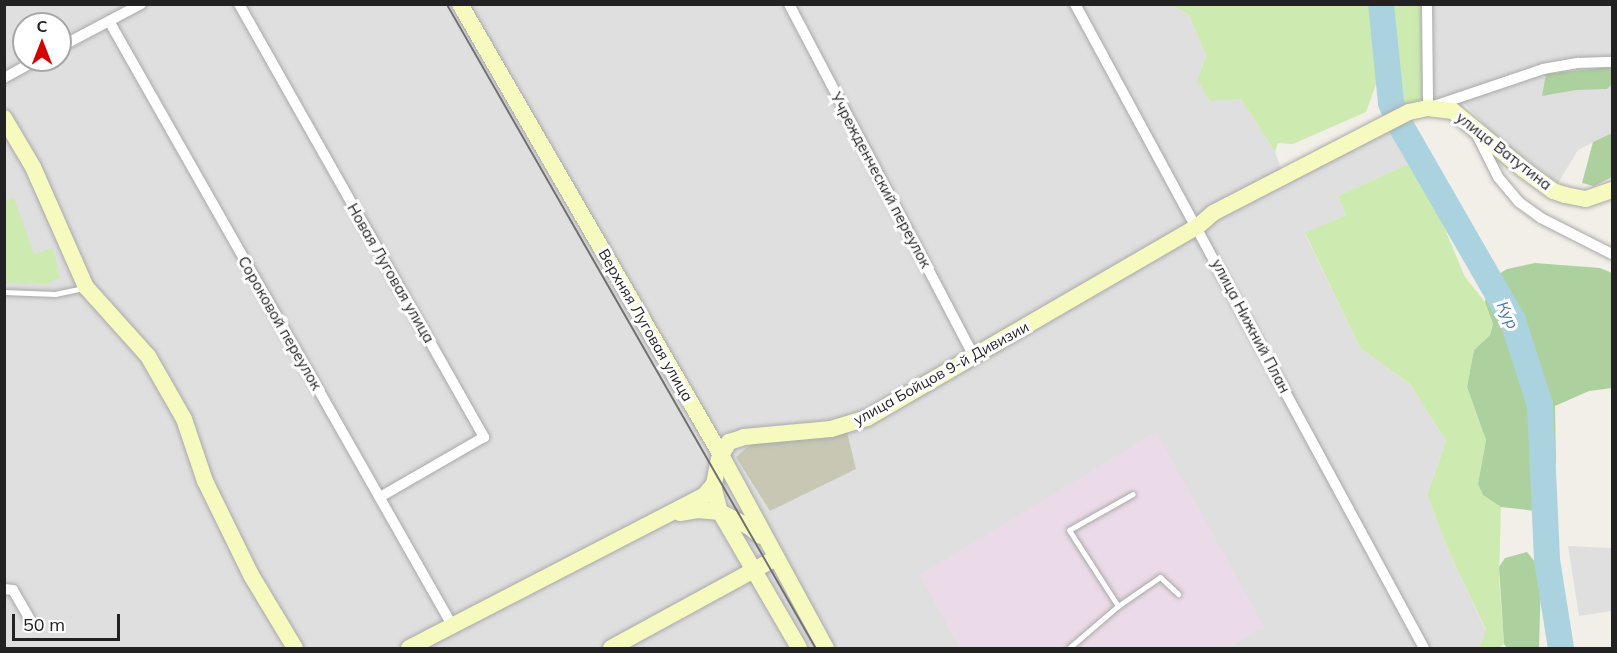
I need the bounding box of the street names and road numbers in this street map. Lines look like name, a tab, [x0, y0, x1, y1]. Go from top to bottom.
street label: Учрежденческий переулок	[827, 89, 935, 271]
street label: улица Ватутина	[1453, 108, 1555, 194]
street label: Новая Луговая улица	[344, 200, 438, 346]
street label: Верхняя Луговая улица	[595, 245, 697, 405]
street label: Сороковой переулок	[234, 253, 326, 393]
street label: улица Нижний План	[1208, 256, 1294, 396]
street label: улица Бойцов 9-й Дивизии	[850, 317, 1032, 429]

